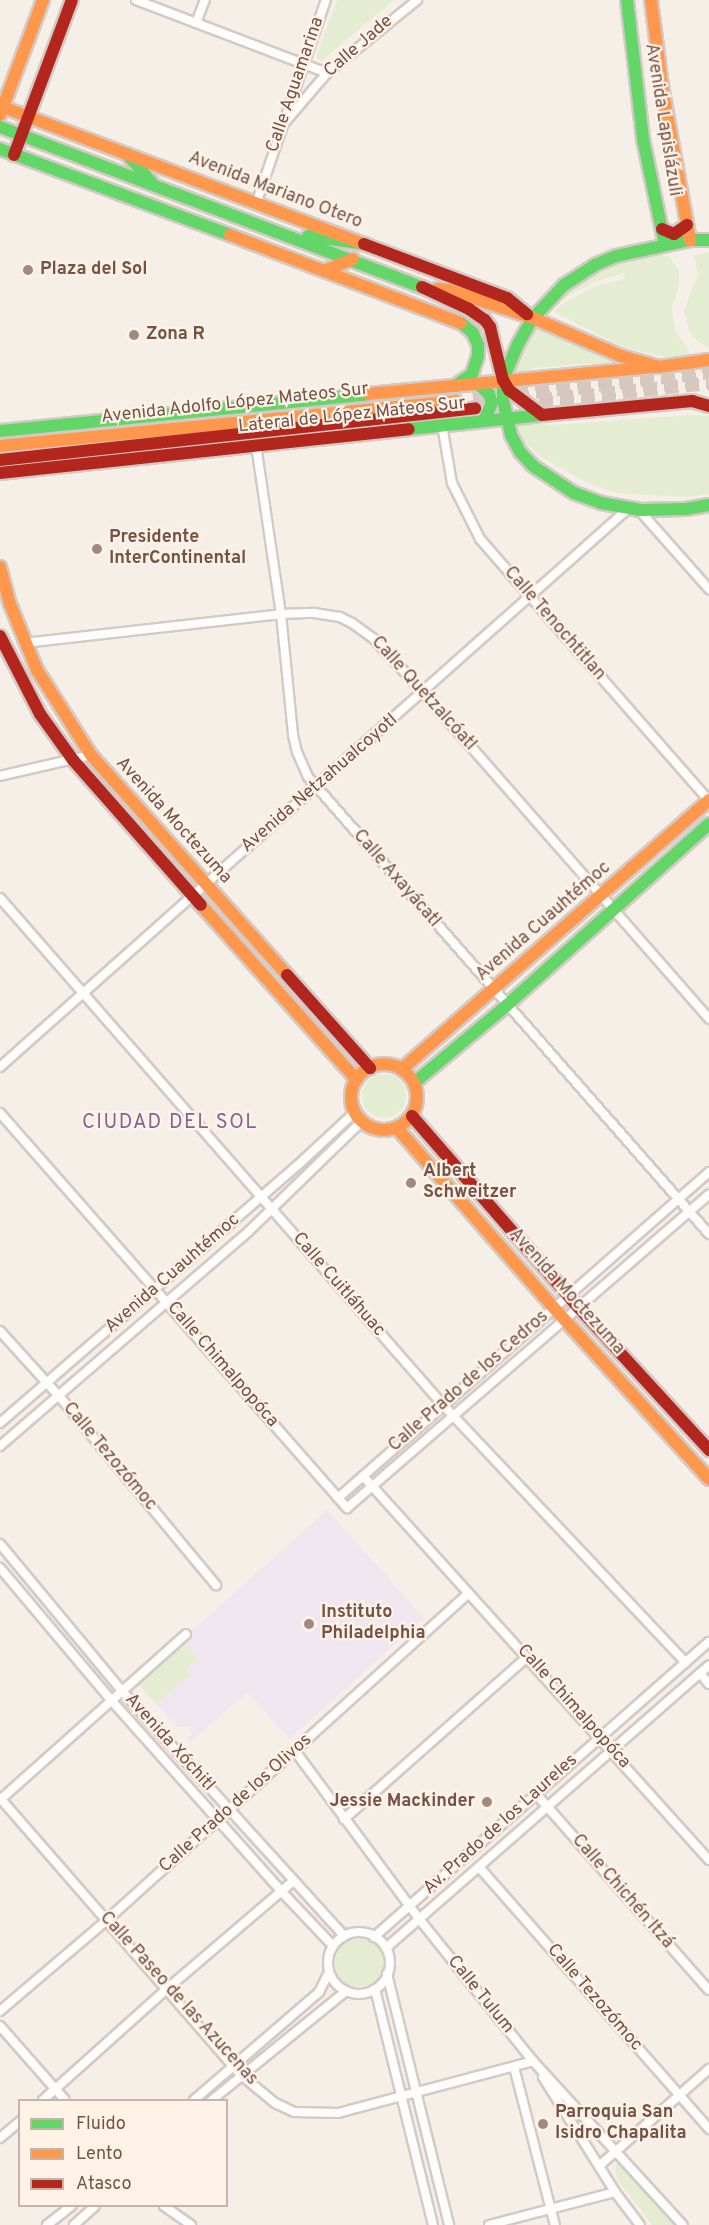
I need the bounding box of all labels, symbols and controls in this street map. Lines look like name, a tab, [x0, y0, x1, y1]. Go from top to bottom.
street label: Calle Jade	[320, 11, 398, 83]
street label: Calle Aguamarina	[263, 14, 329, 156]
street label: Avenida Lapislázuli	[639, 42, 685, 198]
street label: Avenida Mariano Otero	[185, 148, 365, 234]
place label: Plaza del Sol	[40, 259, 147, 281]
marker: Plaza del Sol	[21, 263, 35, 277]
place label: Zona R	[146, 324, 205, 346]
marker: Zona R	[127, 328, 141, 342]
street label: Avenida Adolfo López Mateos Sur	[100, 379, 370, 429]
street label: Lateral de López Mateos Sur	[237, 393, 467, 439]
place label: Presidente InterContinental	[109, 528, 246, 570]
marker: Presidente InterContinental	[90, 542, 104, 556]
street label: Calle Tenochtitlan	[498, 562, 610, 686]
street label: Calle Quetzalcóatl	[366, 632, 480, 756]
street label: Avenida Netzahualcoyotl	[237, 710, 403, 858]
street label: Avenida Moctezuma	[111, 753, 235, 889]
street label: Calle Axayácatl	[347, 825, 445, 933]
street label: Avenida Cuauhtémoc	[472, 858, 616, 986]
district label: CIUDAD DEL SOL	[82, 1111, 258, 1135]
place label: Albert Schweitzer	[423, 1162, 517, 1204]
marker: Albert Schweitzer	[404, 1176, 418, 1190]
street label: Avenida Cuauhtémoc	[101, 1210, 245, 1338]
street label: Avenida Moctezuma	[504, 1224, 628, 1360]
street label: Calle Cuitláhuac	[287, 1229, 389, 1341]
street label: Calle Chimalpopóca	[162, 1298, 282, 1432]
street label: Calle Prado de los Cedros	[385, 1307, 553, 1457]
street label: Calle Tezozómoc	[57, 1398, 161, 1516]
place label: Instituto Philadelphia	[321, 1603, 425, 1646]
marker: Instituto Philadelphia	[302, 1617, 316, 1631]
street label: Calle Chimalpopóca	[512, 1640, 634, 1774]
street label: Avenida Xóchitl	[119, 1690, 219, 1796]
street label: Calle Prado de los Olivos	[155, 1730, 317, 1878]
street label: Av. Prado de los Laureles	[420, 1750, 582, 1900]
place label: Jessie Mackinder	[329, 1791, 475, 1813]
marker: Jessie Mackinder	[480, 1795, 494, 1809]
street label: Calle Chichén Itzá	[566, 1830, 678, 1954]
street label: Calle Paseo de las Azucenas	[94, 1907, 262, 2091]
street label: Calle Tezozómoc	[541, 1940, 647, 2056]
street label: Calle Tulum	[442, 1951, 518, 2039]
legend	[18, 2099, 228, 2207]
place label: Parroquia San Isidro Chapalita	[555, 2103, 687, 2146]
text: Fluido	[76, 2113, 126, 2136]
marker: Parroquia San Isidro Chapalita	[536, 2117, 550, 2131]
text: Lento	[76, 2143, 122, 2166]
text: Atasco	[76, 2173, 132, 2196]

